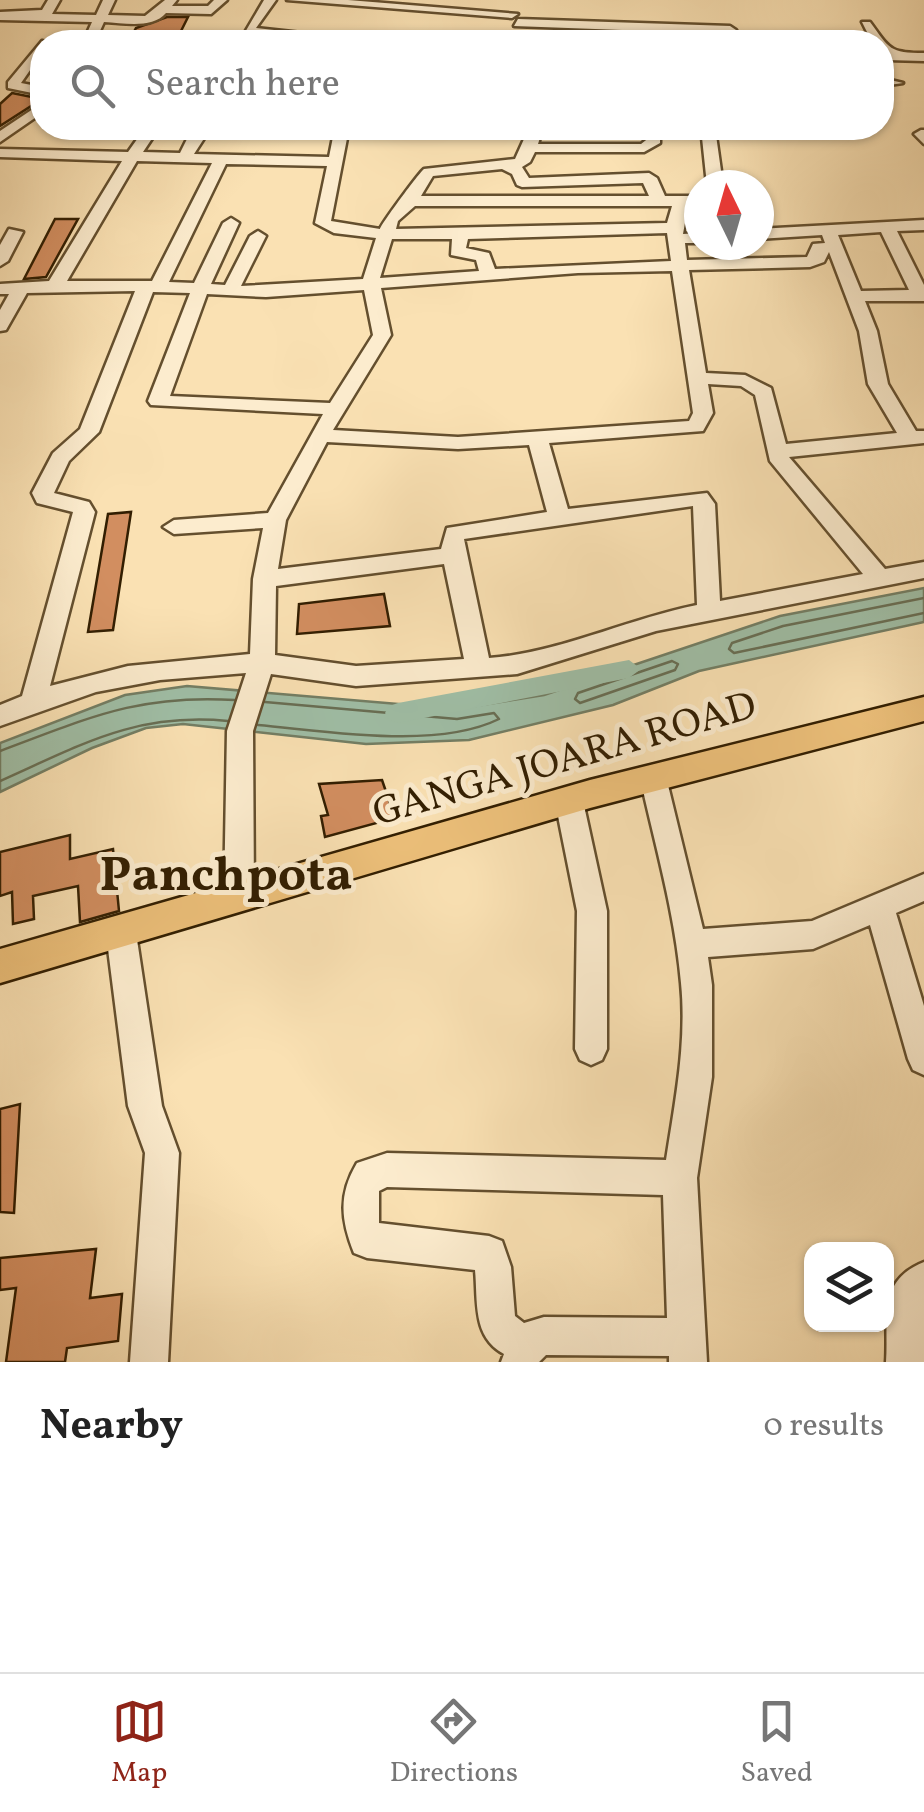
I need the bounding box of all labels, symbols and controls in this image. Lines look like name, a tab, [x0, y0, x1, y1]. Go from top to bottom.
search box	[30, 30, 894, 140]
icon: search	[65, 58, 120, 113]
text: Search here	[145, 59, 340, 112]
north arrow	[684, 170, 774, 260]
street label: GANGA JOARA ROAD	[367, 679, 763, 843]
district label: Panchpota	[100, 842, 352, 912]
map controls	[804, 1242, 894, 1332]
button: layers	[804, 1242, 894, 1332]
text: Nearby	[40, 1398, 183, 1457]
text: 0 results	[764, 1405, 884, 1449]
tab: Map	[111, 1694, 167, 1793]
tab: Directions	[390, 1694, 518, 1793]
tab: Saved	[741, 1694, 813, 1793]

